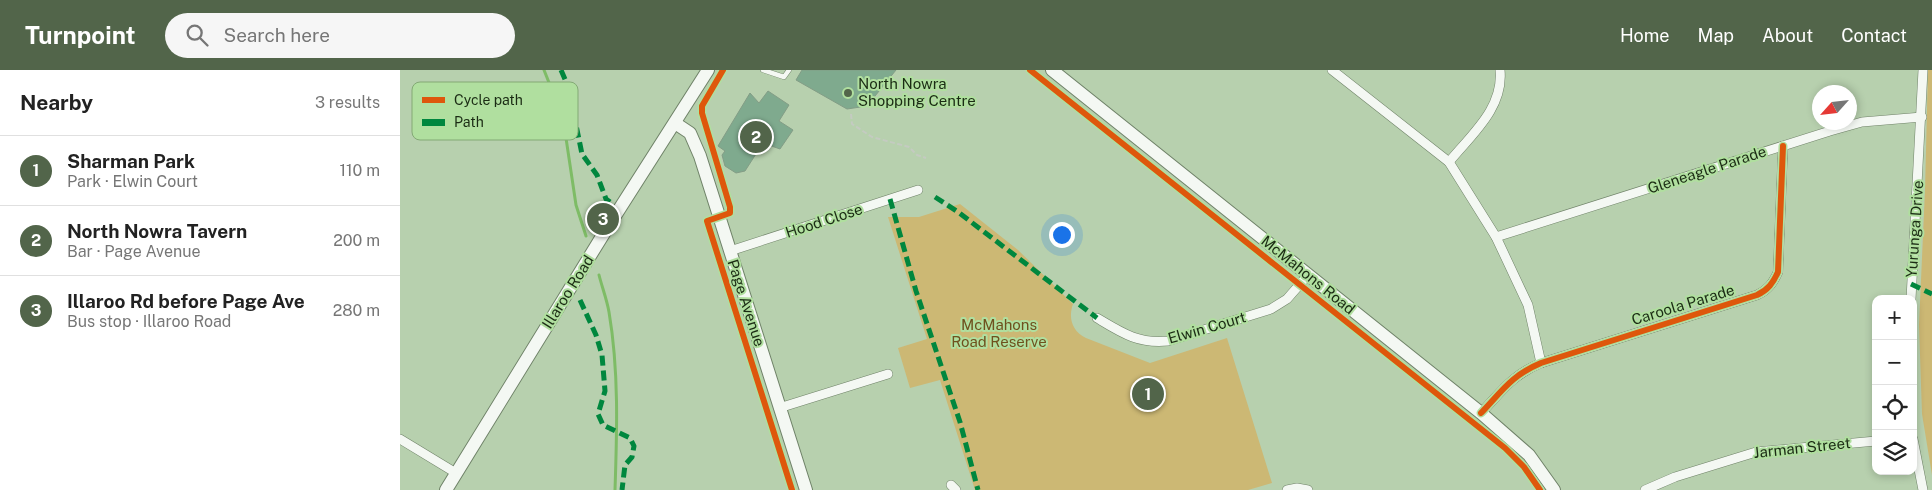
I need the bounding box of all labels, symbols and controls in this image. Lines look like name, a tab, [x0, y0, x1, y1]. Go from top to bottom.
search box	[165, 13, 515, 58]
text: Turnpoint	[25, 21, 135, 49]
icon: search	[183, 21, 211, 49]
text: Search here	[223, 24, 330, 46]
text: Home	[1620, 25, 1670, 46]
text: Map	[1698, 25, 1734, 46]
text: About	[1762, 25, 1813, 46]
text: Contact	[1841, 25, 1907, 46]
place label: North Nowra Shopping Centre	[858, 75, 976, 109]
legend	[412, 82, 578, 140]
north arrow	[1812, 85, 1857, 130]
marker: North Nowra Shopping Centre	[842, 87, 854, 99]
text: Nearby	[20, 90, 93, 115]
text: Cycle path	[454, 92, 523, 108]
text: 3 results	[315, 93, 380, 112]
text: Path	[454, 114, 484, 130]
pin: 2	[740, 118, 772, 156]
street label: Gleneagle Parade	[1645, 142, 1768, 197]
text: Sharman Park	[67, 150, 195, 172]
text: 1	[33, 161, 39, 180]
text: 110 m	[339, 161, 380, 180]
text: Park · Elwin Court	[67, 172, 198, 191]
street label: Yurunga Drive	[1903, 180, 1926, 278]
pin: 3	[587, 200, 619, 238]
street label: Hood Close	[783, 200, 864, 241]
text: North Nowra Tavern	[67, 220, 247, 242]
your location	[1049, 222, 1075, 248]
text: 2	[31, 231, 41, 250]
text: 200 m	[333, 231, 380, 250]
street label: McMahons Road	[1258, 232, 1358, 317]
text: Bar · Page Avenue	[67, 242, 201, 261]
street label: Illaroo Road	[538, 252, 597, 331]
street label: Page Avenue	[724, 257, 769, 348]
street label: Caroola Parade	[1629, 281, 1736, 328]
text: Illaroo Rd before Page Ave	[67, 290, 305, 312]
map controls	[1872, 295, 1917, 475]
button: +	[1872, 295, 1917, 340]
text: 3	[31, 301, 41, 320]
text: 280 m	[333, 301, 380, 320]
street label: Elwin Court	[1166, 308, 1248, 347]
text: Bus stop · Illaroo Road	[67, 312, 231, 331]
park label: McMahons Road Reserve	[951, 316, 1047, 350]
button: −	[1872, 340, 1917, 385]
pin: 1	[1132, 375, 1164, 413]
button: locate	[1872, 385, 1917, 430]
button: layers	[1872, 430, 1917, 475]
street label: Jarman Street	[1753, 434, 1851, 461]

